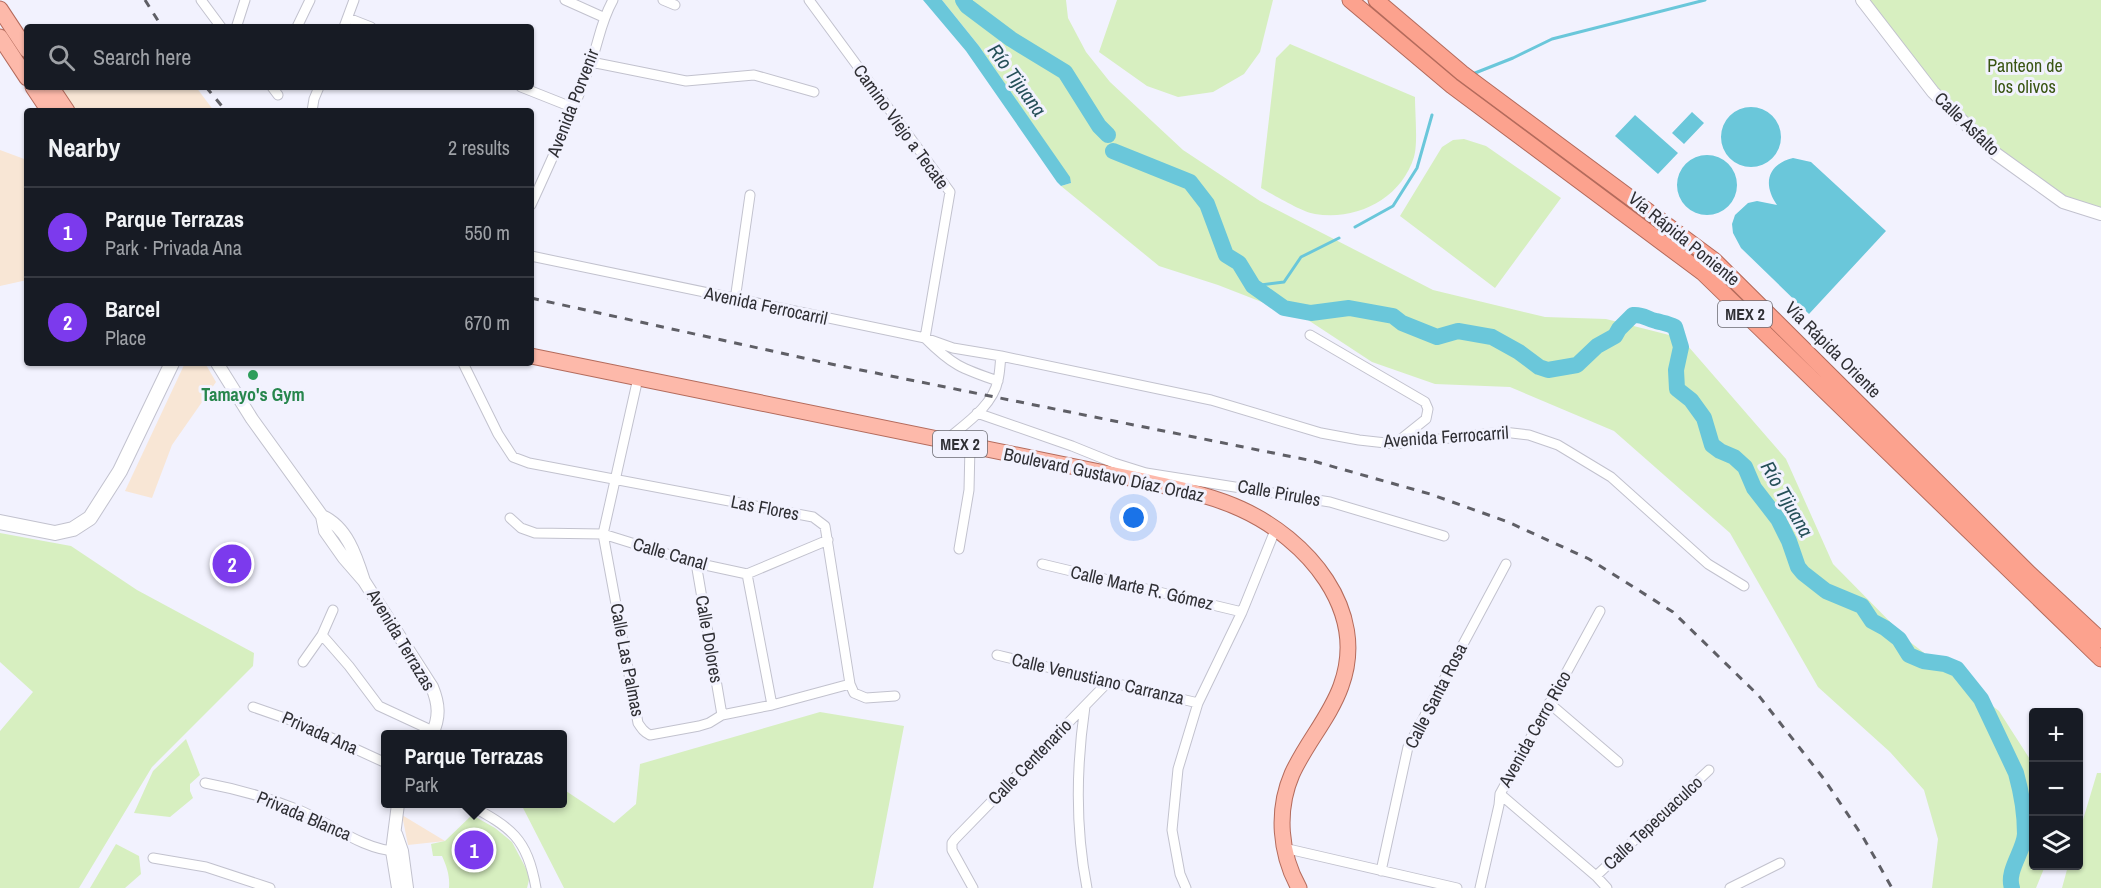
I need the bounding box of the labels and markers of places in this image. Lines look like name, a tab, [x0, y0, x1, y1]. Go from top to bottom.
marker: Tamayo's Gym	[246, 368, 260, 382]
place label: Tamayo's Gym	[201, 382, 305, 407]
pin: 2	[212, 542, 252, 586]
pin: 1	[454, 828, 494, 872]

